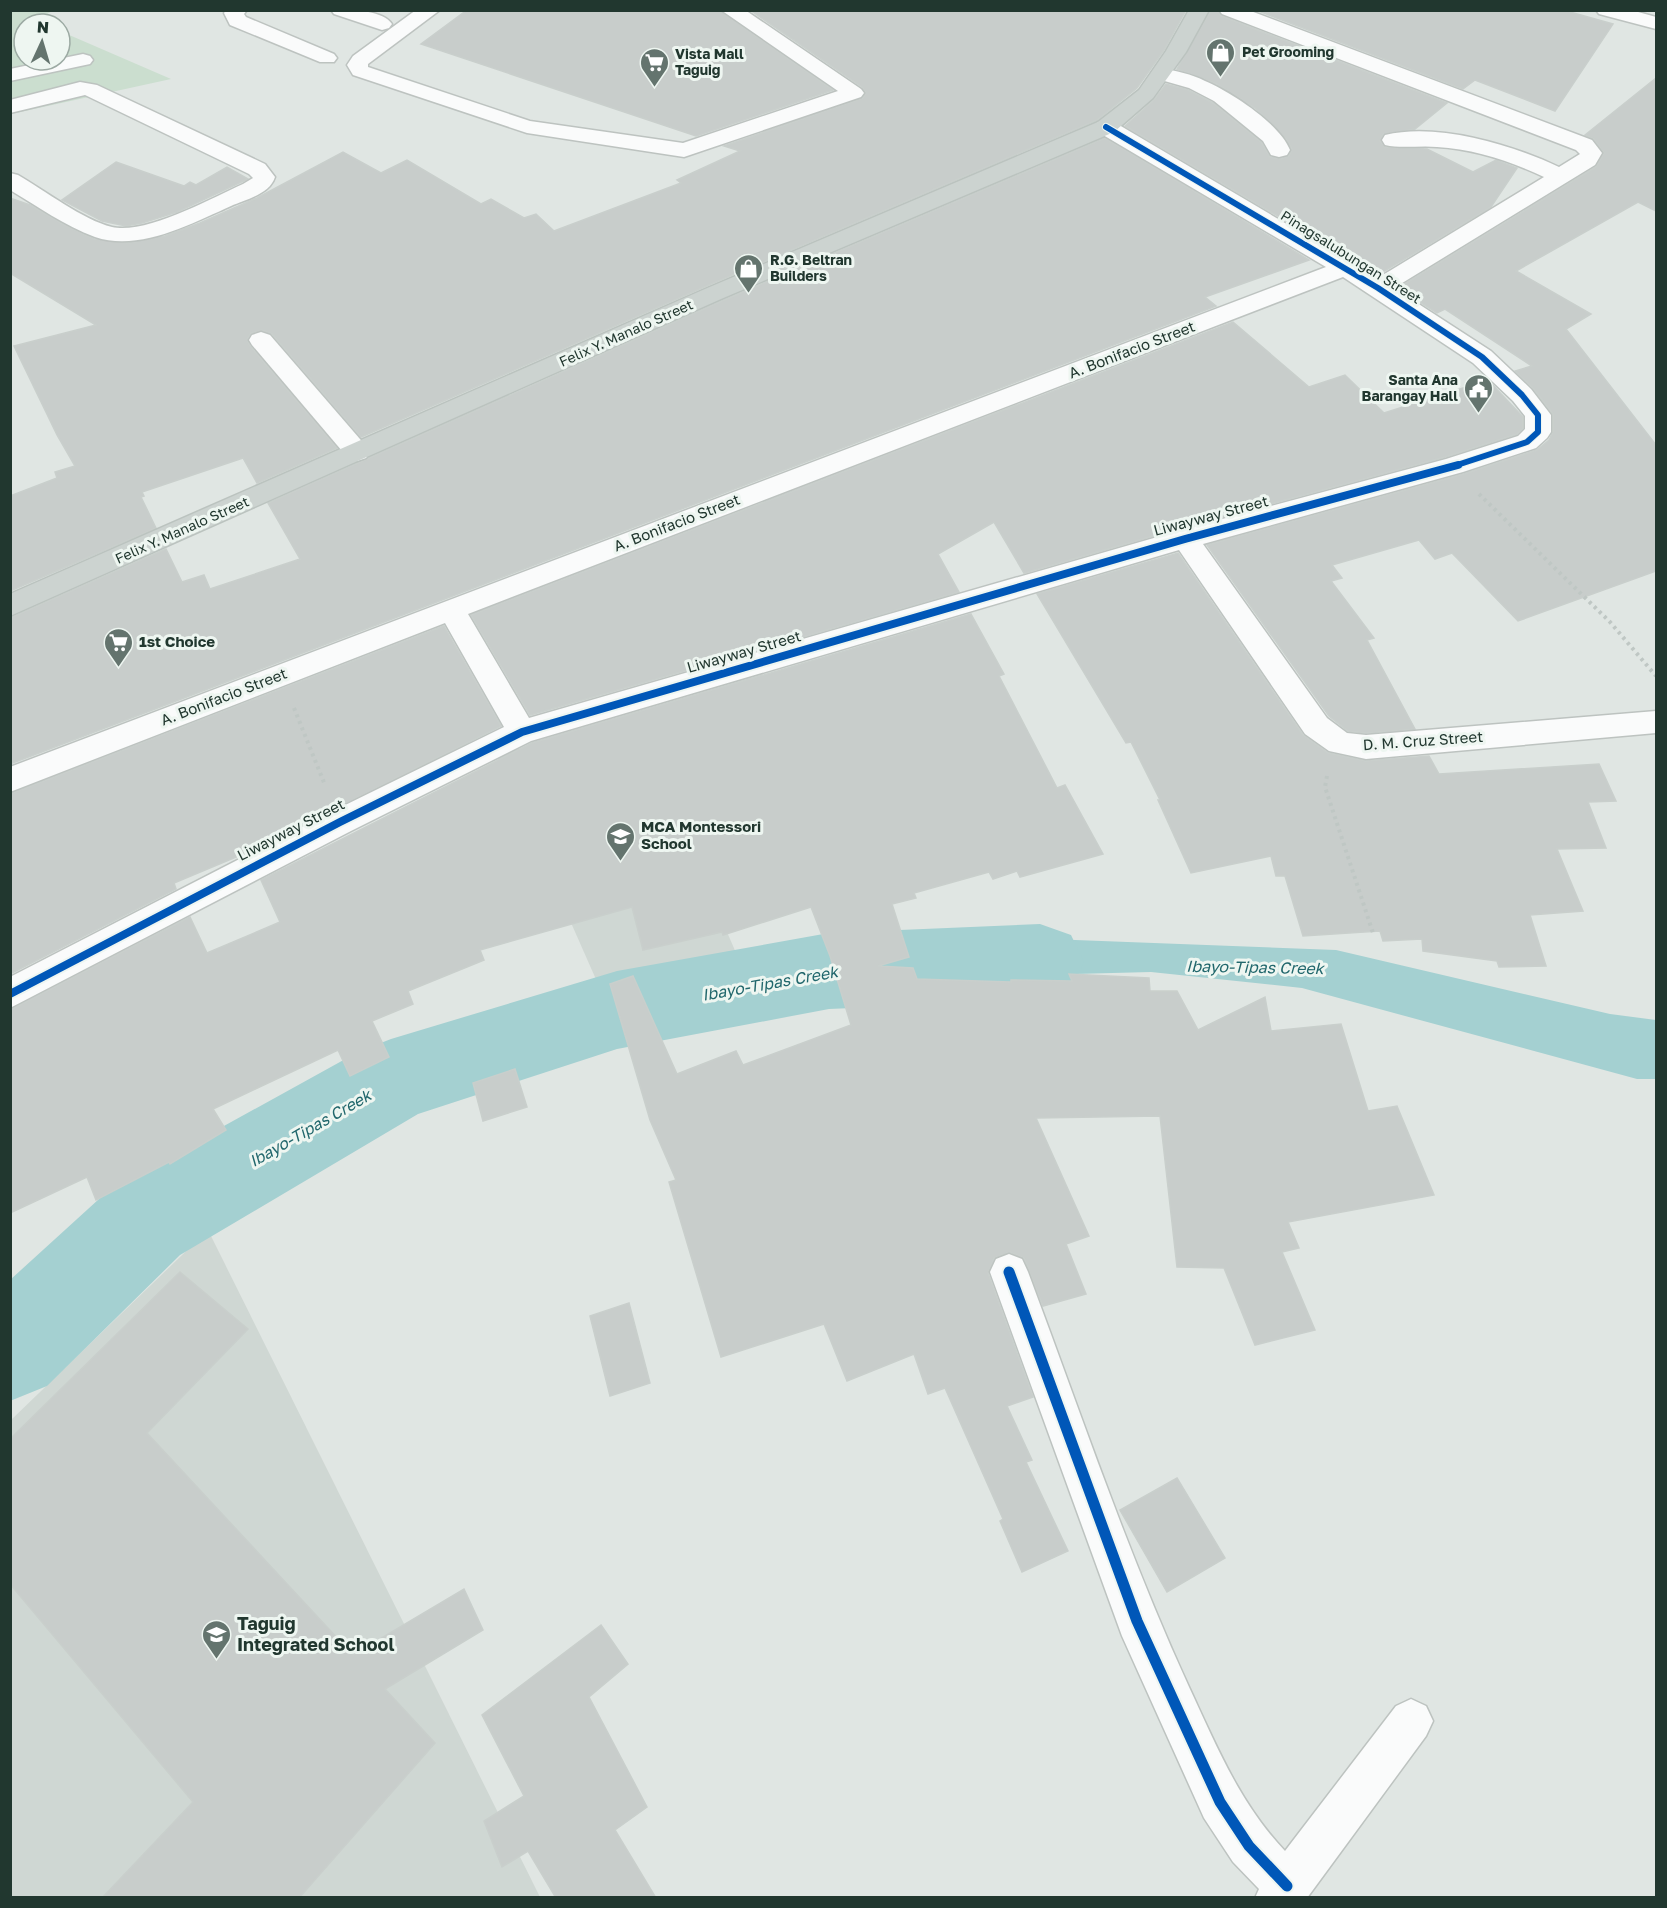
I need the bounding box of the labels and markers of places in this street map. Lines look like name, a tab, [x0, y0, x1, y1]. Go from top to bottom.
shop icon: Pet Grooming	[1205, 36, 1237, 78]
place label: Pet Grooming	[1242, 43, 1334, 60]
place label: Vista Mall Taguig	[675, 45, 744, 78]
supermarket icon: Vista Mall Taguig	[638, 46, 670, 88]
place label: R.G. Beltran Builders	[770, 251, 852, 284]
shop icon: R.G. Beltran Builders	[733, 252, 765, 294]
place label: Santa Ana Barangay Hall	[1362, 371, 1458, 404]
public building icon: Santa Ana Barangay Hall	[1463, 372, 1495, 414]
supermarket icon: 1st Choice	[102, 626, 134, 668]
place label: 1st Choice	[139, 632, 215, 650]
place label: MCA Montessori School	[641, 817, 761, 852]
school or university icon: MCA Montessori School	[604, 820, 636, 862]
place label: Taguig Integrated School	[237, 1612, 394, 1655]
school or university icon: Taguig Integrated School	[200, 1618, 232, 1660]

